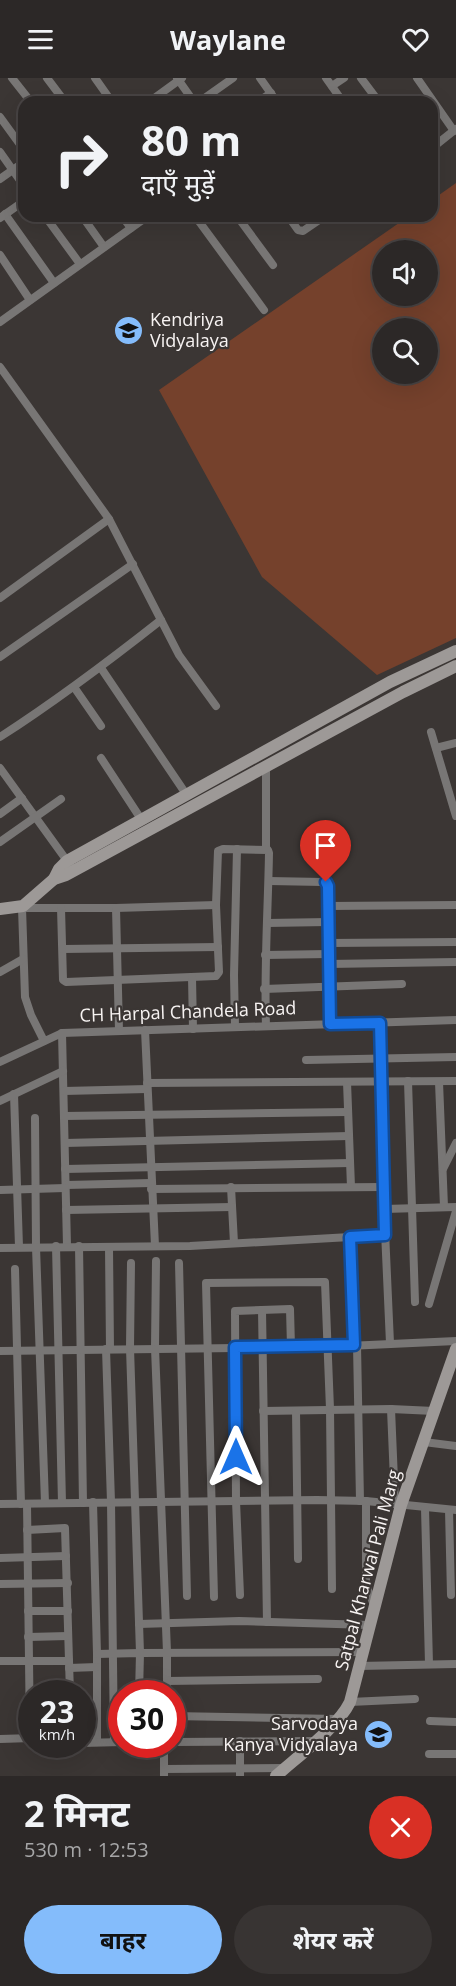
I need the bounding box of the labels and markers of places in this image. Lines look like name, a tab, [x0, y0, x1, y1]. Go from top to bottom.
place label: Kendriya Vidyalaya	[150, 307, 229, 352]
school or university icon: Kendriya Vidyalaya	[113, 314, 145, 346]
pin	[300, 820, 351, 882]
place label: Sarvodaya Kanya Vidyalaya	[223, 1711, 358, 1756]
school or university icon: Sarvodaya Kanya Vidyalaya	[363, 1718, 395, 1750]

